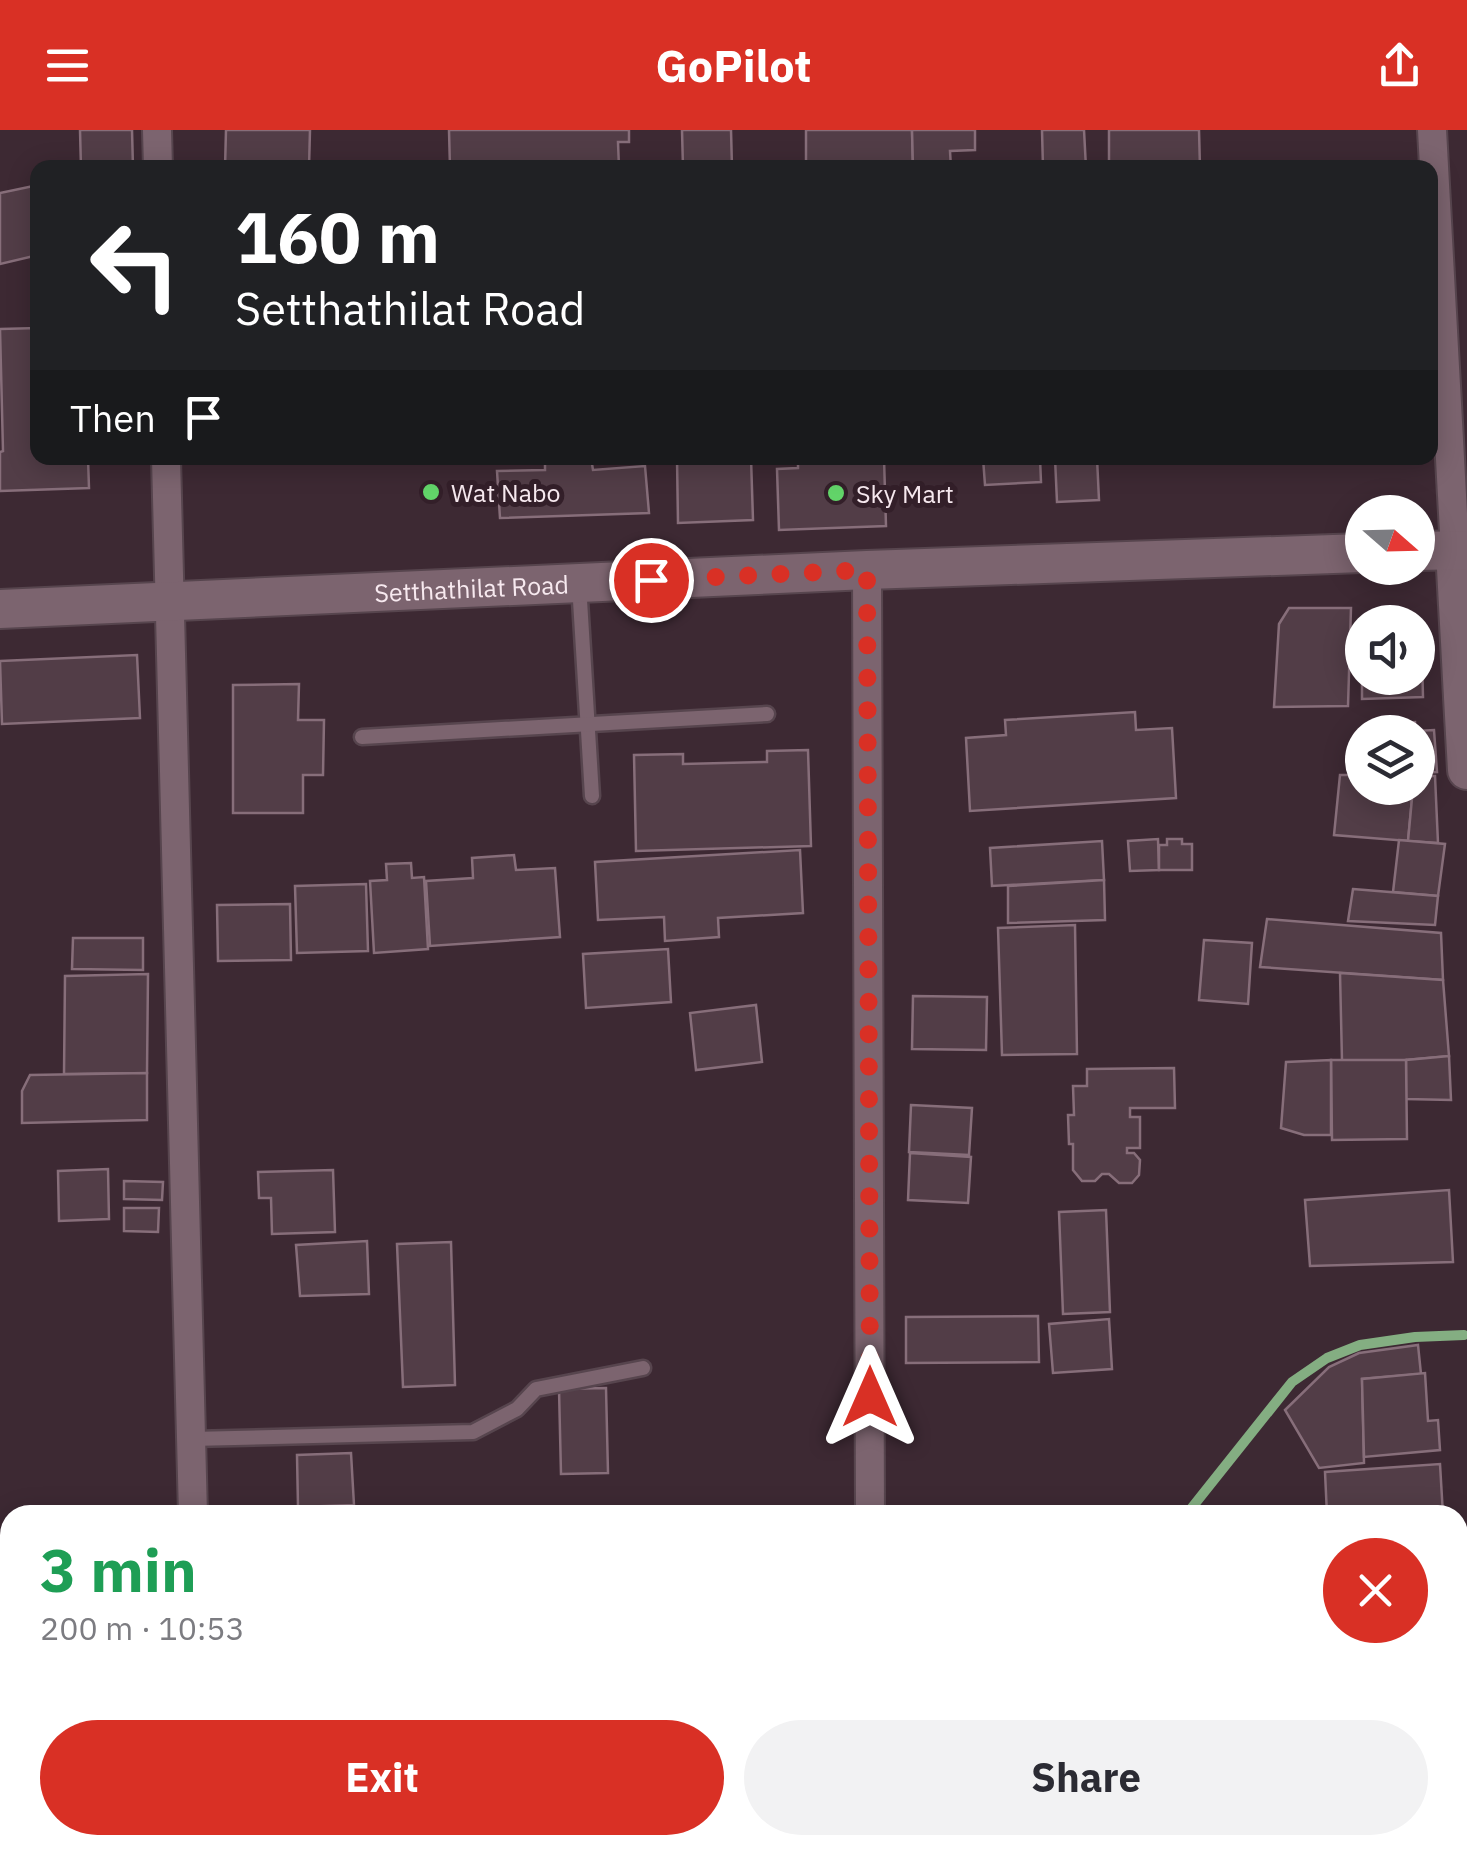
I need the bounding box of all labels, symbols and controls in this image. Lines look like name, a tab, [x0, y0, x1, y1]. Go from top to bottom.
text: GoPilot	[655, 36, 812, 94]
icon: menu	[40, 38, 95, 93]
icon: share	[1372, 38, 1427, 93]
text: 160 m	[235, 191, 440, 282]
icon: left	[70, 200, 200, 330]
text: Setthathilat Road	[235, 279, 585, 337]
icon: arrive	[176, 390, 231, 445]
text: Then	[70, 393, 156, 442]
place label: Wat Nabo	[451, 476, 561, 509]
place label: Sky Mart	[856, 477, 954, 510]
marker: Wat Nabo	[420, 481, 442, 503]
marker: Sky Mart	[825, 482, 847, 504]
north arrow	[1345, 495, 1435, 585]
map controls	[1345, 495, 1435, 805]
pin	[609, 538, 694, 623]
icon: arrive	[624, 553, 679, 608]
street label: Setthathilat Road	[373, 567, 570, 609]
button: sound	[1345, 605, 1435, 695]
button: layers	[1345, 715, 1435, 805]
position arrow	[818, 1345, 922, 1449]
text: 3 min	[40, 1530, 197, 1609]
button: close	[1323, 1538, 1428, 1643]
text: 200 m · 10:53	[40, 1607, 245, 1649]
button: Exit	[40, 1720, 724, 1835]
button: Share	[744, 1720, 1428, 1835]

